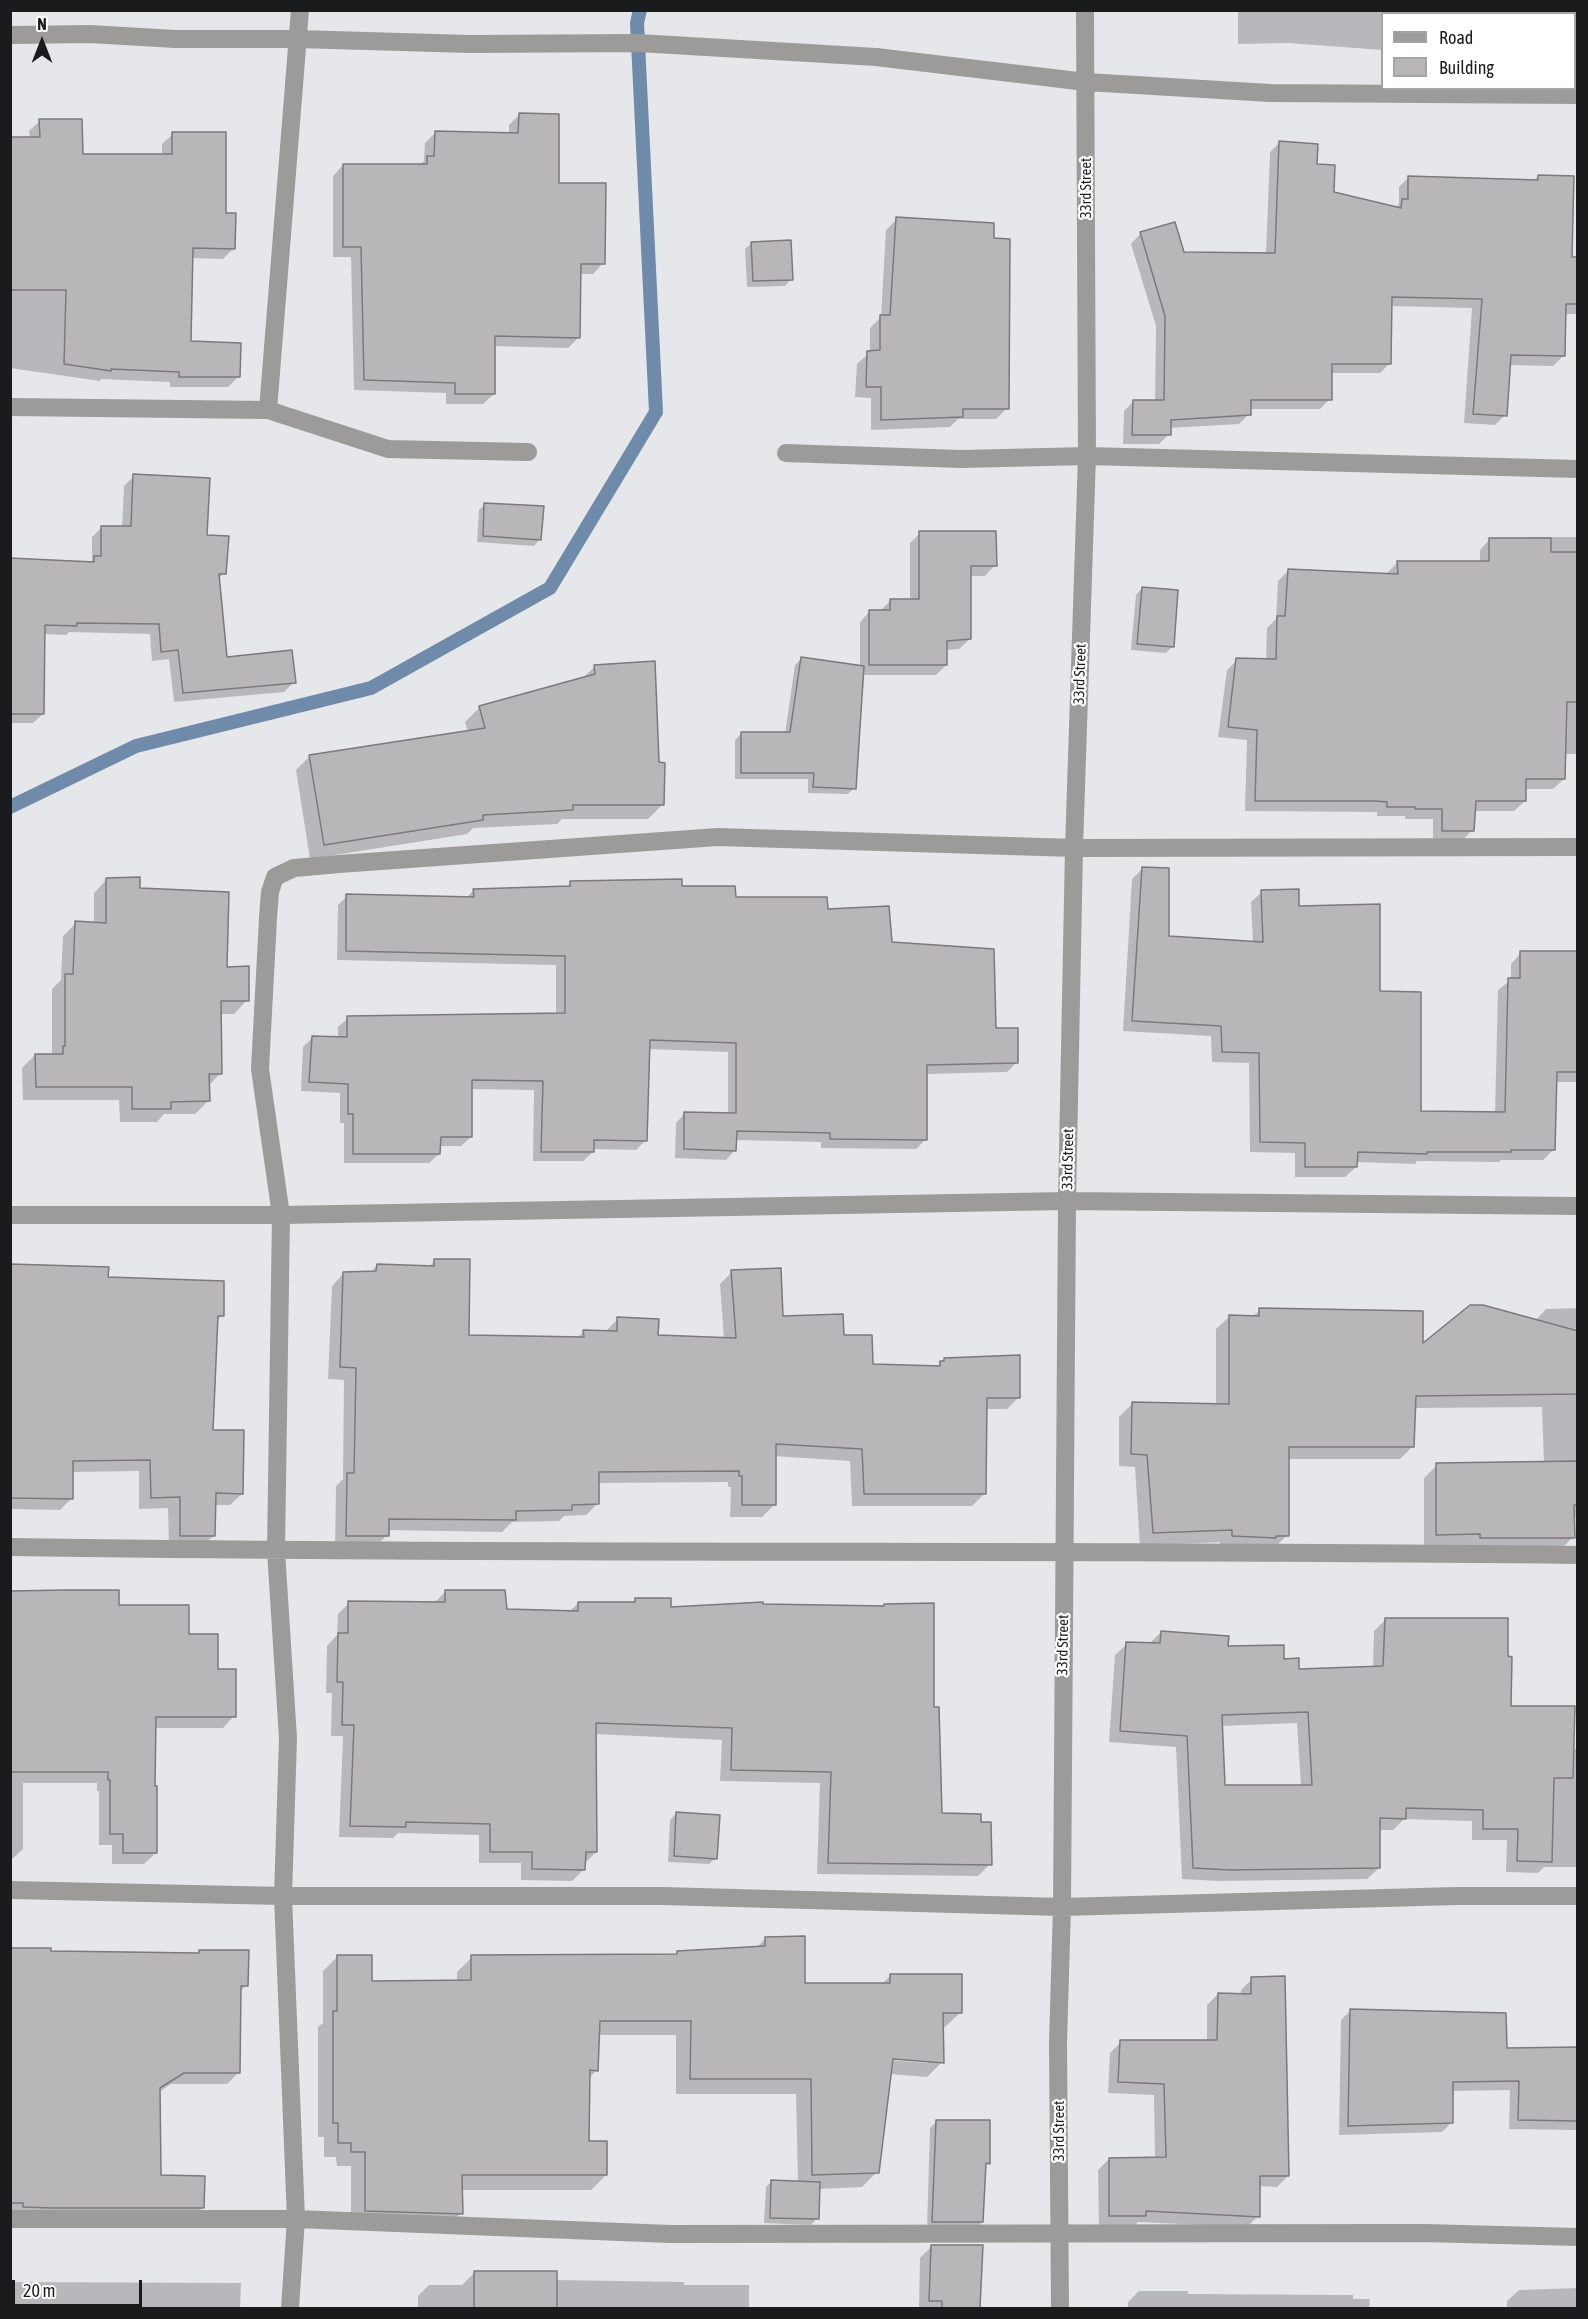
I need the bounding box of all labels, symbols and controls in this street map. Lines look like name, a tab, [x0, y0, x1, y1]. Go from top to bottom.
north arrow	[12, 12, 72, 72]
legend	[1381, 12, 1576, 90]
text: N	[37, 15, 47, 33]
text: Road	[1439, 27, 1473, 48]
text: Building	[1439, 57, 1494, 78]
street label: 33rd Street	[1077, 158, 1095, 218]
street label: 33rd Street	[1070, 643, 1090, 705]
street label: 33rd Street	[1058, 1129, 1078, 1189]
street label: 33rd Street	[1053, 1615, 1073, 1675]
street label: 33rd Street	[1050, 2101, 1068, 2161]
scale bar	[15, 2268, 146, 2306]
text: 20 m	[23, 2280, 55, 2301]

